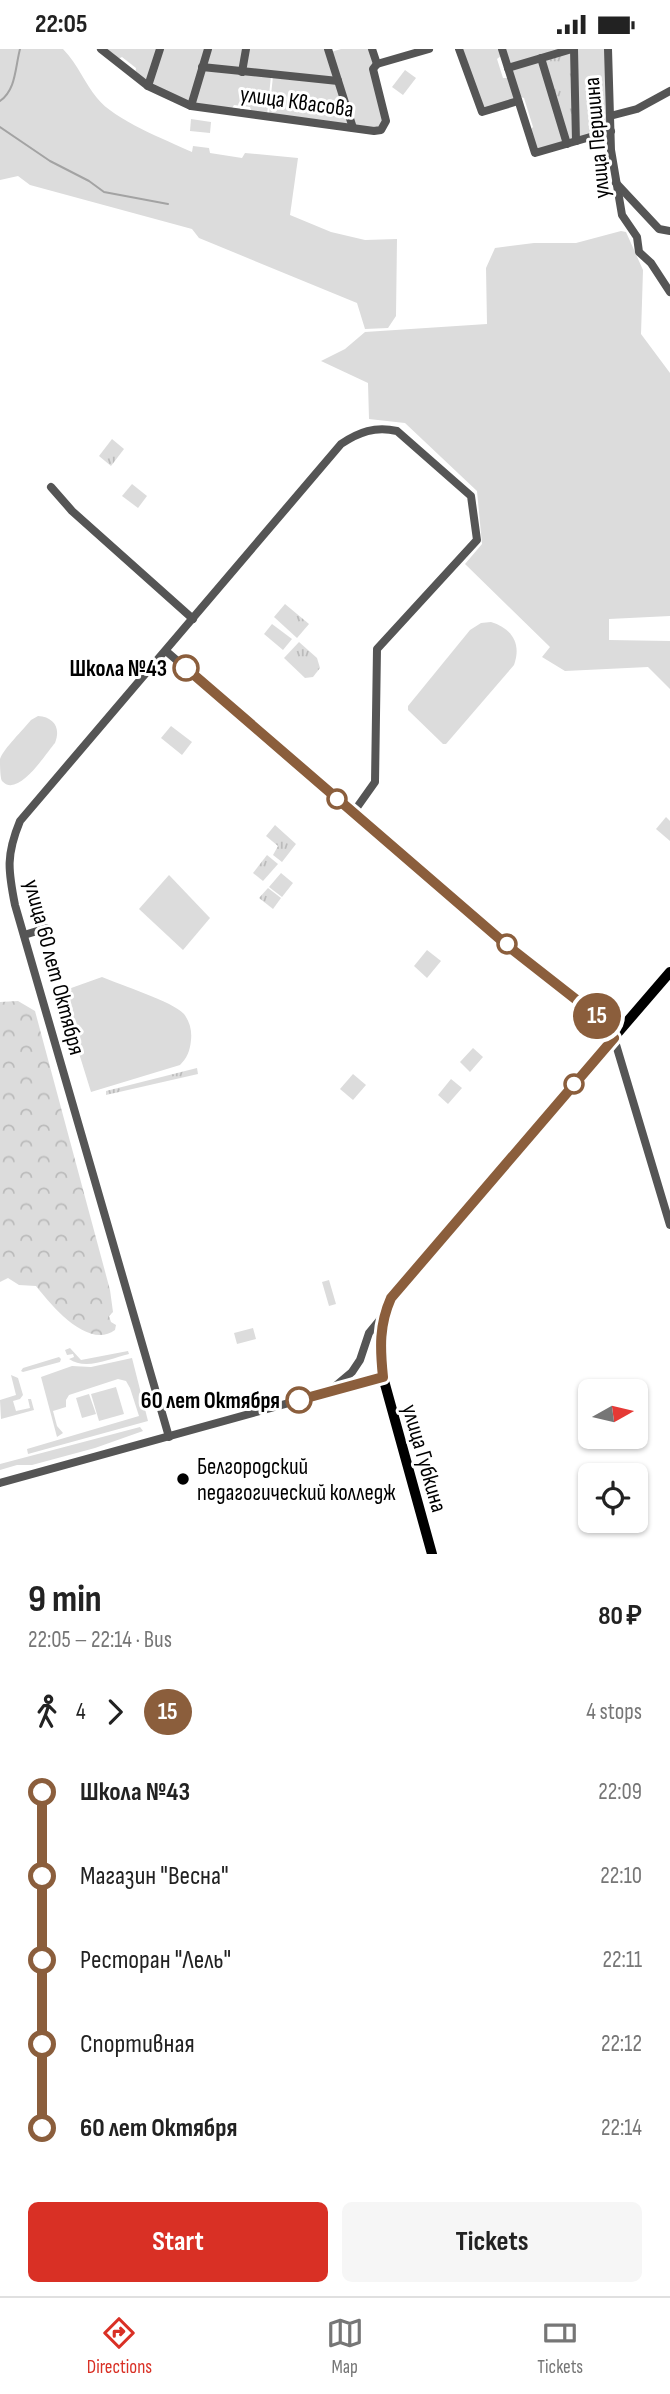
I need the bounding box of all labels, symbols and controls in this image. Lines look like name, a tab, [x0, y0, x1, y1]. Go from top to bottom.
text: 22:05	[35, 9, 87, 40]
street label: улица Першина	[578, 76, 616, 200]
street label: улица Квасова	[238, 80, 355, 124]
place label: Школа №43	[70, 655, 167, 683]
marker: Школа №43	[173, 655, 199, 681]
unlabelled marker	[327, 789, 347, 809]
street label: улица 60 лет Октября	[17, 877, 91, 1058]
unlabelled marker	[497, 934, 517, 954]
line badge: 15	[566, 993, 628, 1039]
text: 15	[587, 1001, 607, 1030]
unlabelled marker	[564, 1074, 584, 1094]
north arrow	[578, 1379, 648, 1449]
map controls	[578, 1379, 648, 1533]
place label: 60 лет Октября	[141, 1387, 280, 1415]
marker: 60 лет Октября	[286, 1387, 312, 1413]
street label: улица Губкина	[395, 1401, 453, 1515]
place label: Белгородский педагогический колледж	[197, 1453, 396, 1507]
button: locate	[578, 1463, 648, 1533]
marker: Белгородский педагогический колледж	[175, 1471, 191, 1487]
text: 9 min	[28, 1577, 102, 1622]
text: 80 ₽	[598, 1601, 642, 1632]
text: 22:05 – 22:14 · Bus	[28, 1626, 172, 1654]
icon: walk	[28, 1693, 66, 1731]
icon: forward	[96, 1693, 134, 1731]
text: 15	[158, 1697, 178, 1726]
text: 4	[76, 1698, 86, 1726]
text: 4 stops	[586, 1698, 642, 1726]
text: Школа №43	[80, 1777, 190, 1808]
text: 22:09	[598, 1778, 642, 1806]
text: Магазин "Весна"	[80, 1861, 229, 1892]
text: 22:10	[600, 1862, 642, 1890]
text: Ресторан "Лель"	[80, 1945, 231, 1976]
text: 22:11	[603, 1946, 642, 1974]
text: Спортивная	[80, 2029, 195, 2060]
text: 22:12	[601, 2030, 642, 2058]
text: 60 лет Октября	[80, 2113, 237, 2144]
text: 22:14	[601, 2114, 642, 2142]
button: Start	[28, 2202, 328, 2282]
button: Tickets	[342, 2202, 642, 2282]
tab: Directions	[87, 2314, 152, 2379]
tab: Map	[326, 2314, 364, 2379]
tab: Tickets	[537, 2314, 583, 2379]

